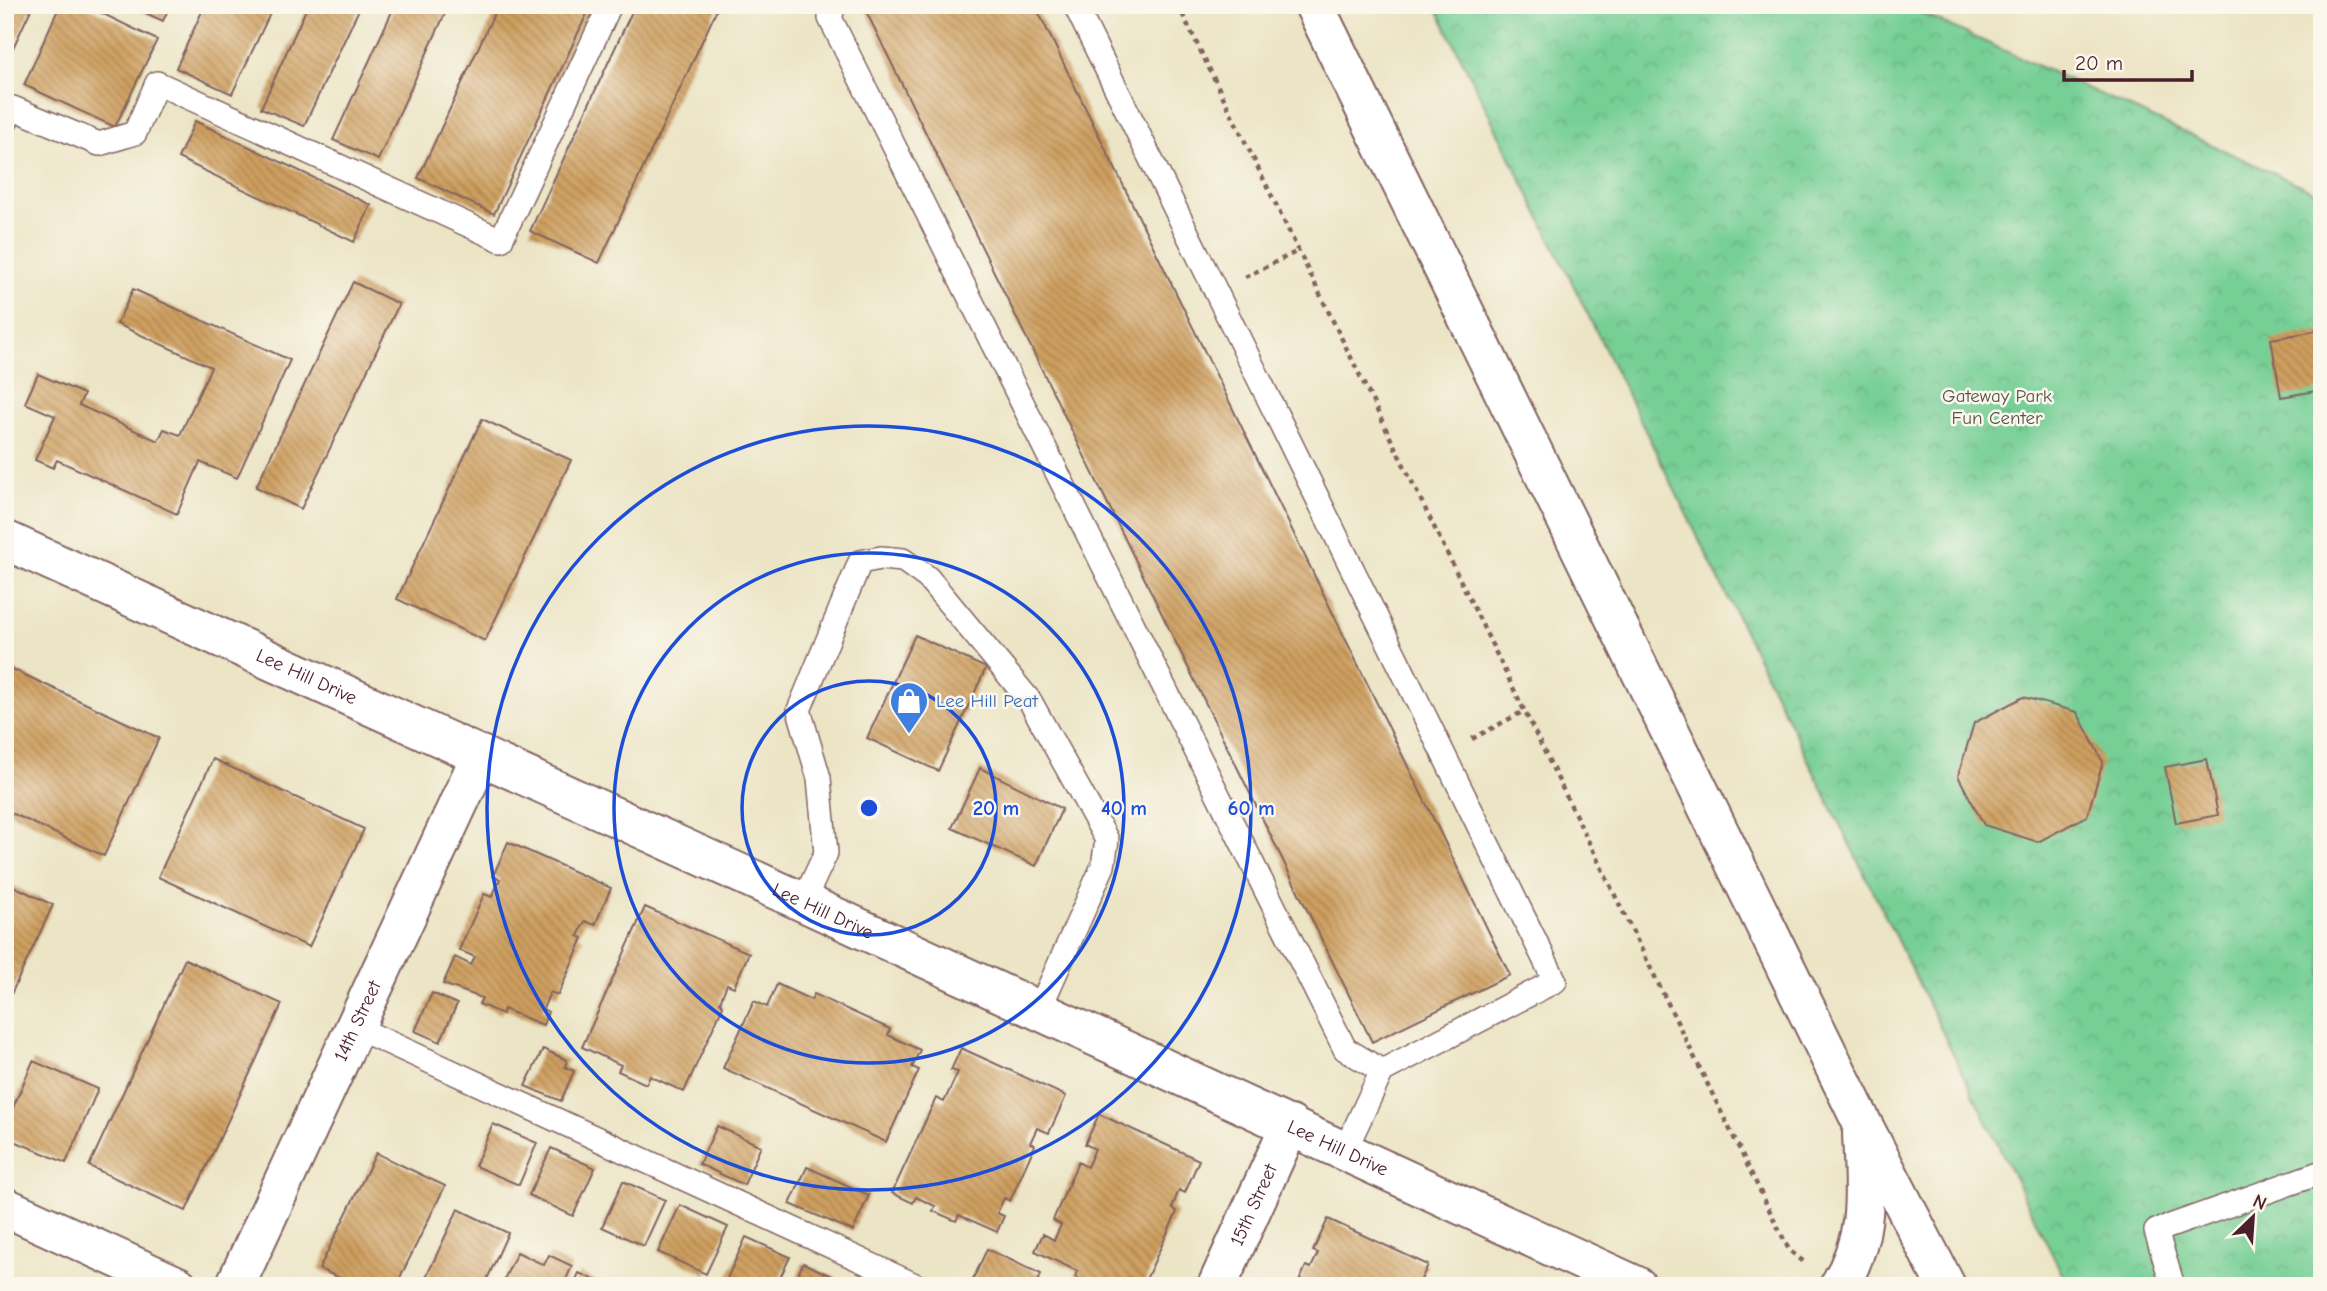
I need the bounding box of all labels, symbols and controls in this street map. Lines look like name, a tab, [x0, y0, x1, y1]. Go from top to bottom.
scale bar	[2064, 38, 2192, 82]
text: 20 m	[2075, 51, 2123, 75]
park label: Gateway Park Fun Center	[1942, 385, 2053, 429]
street label: Lee Hill Drive	[253, 644, 360, 709]
shop icon: Lee Hill Peat	[888, 680, 930, 735]
place label: Lee Hill Peat	[936, 690, 1038, 712]
centre of rings	[857, 796, 881, 820]
text: 20 m	[973, 796, 1019, 820]
text: 40 m	[1101, 796, 1147, 820]
text: 60 m	[1227, 796, 1275, 820]
street label: Lee Hill Drive	[769, 879, 877, 944]
street label: 14th Street	[330, 977, 386, 1065]
street label: Lee Hill Drive	[1284, 1116, 1392, 1181]
street label: 15th Street	[1226, 1160, 1282, 1249]
north arrow	[2218, 1182, 2288, 1252]
text: N	[2249, 1190, 2270, 1215]

